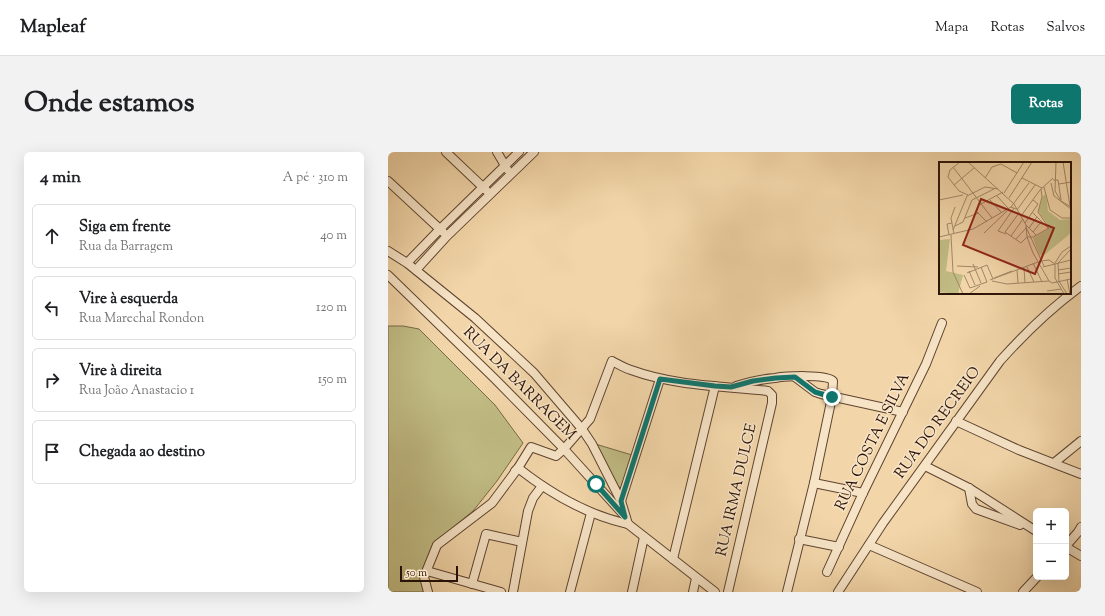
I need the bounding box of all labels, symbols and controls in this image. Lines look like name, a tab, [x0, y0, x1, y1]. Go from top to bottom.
text: Mapleaf	[20, 14, 86, 41]
text: Mapa	[935, 18, 968, 38]
text: Rotas	[990, 18, 1024, 38]
text: Salvos	[1046, 18, 1085, 38]
text: Onde estamos	[24, 84, 194, 124]
button: Rotas	[1011, 84, 1081, 124]
inset map	[939, 162, 1071, 294]
text: 4 min	[40, 166, 81, 190]
text: A pé · 310 m	[283, 169, 348, 187]
text: Siga em frente	[79, 217, 171, 238]
icon: ahead	[41, 225, 63, 247]
text: 40 m	[320, 227, 347, 245]
text: Rua da Barragem	[79, 238, 173, 256]
text: Vire à esquerda	[79, 289, 178, 310]
icon: left	[41, 297, 63, 319]
text: 120 m	[316, 299, 347, 317]
text: Rua Marechal Rondon	[79, 310, 204, 328]
street label: RUA DA BARRAGEM	[458, 323, 580, 445]
text: Vire à direita	[79, 361, 162, 382]
street label: RUA DO RECREIO	[890, 362, 986, 483]
icon: right	[41, 369, 63, 391]
street label: RUA COSTA E SILVA	[831, 370, 915, 514]
text: 150 m	[318, 371, 347, 389]
text: Rua João Anastacio 1	[79, 382, 194, 400]
route end	[823, 388, 841, 406]
street label: RUA IRMA DULCE	[711, 421, 763, 559]
icon: arrive	[41, 441, 63, 463]
text: Chegada ao destino	[79, 442, 205, 463]
route start	[587, 475, 605, 493]
map controls	[1033, 508, 1069, 580]
button: +	[1033, 508, 1069, 544]
button: −	[1033, 544, 1069, 580]
scale bar	[400, 564, 458, 583]
text: 50 m	[406, 565, 427, 581]

